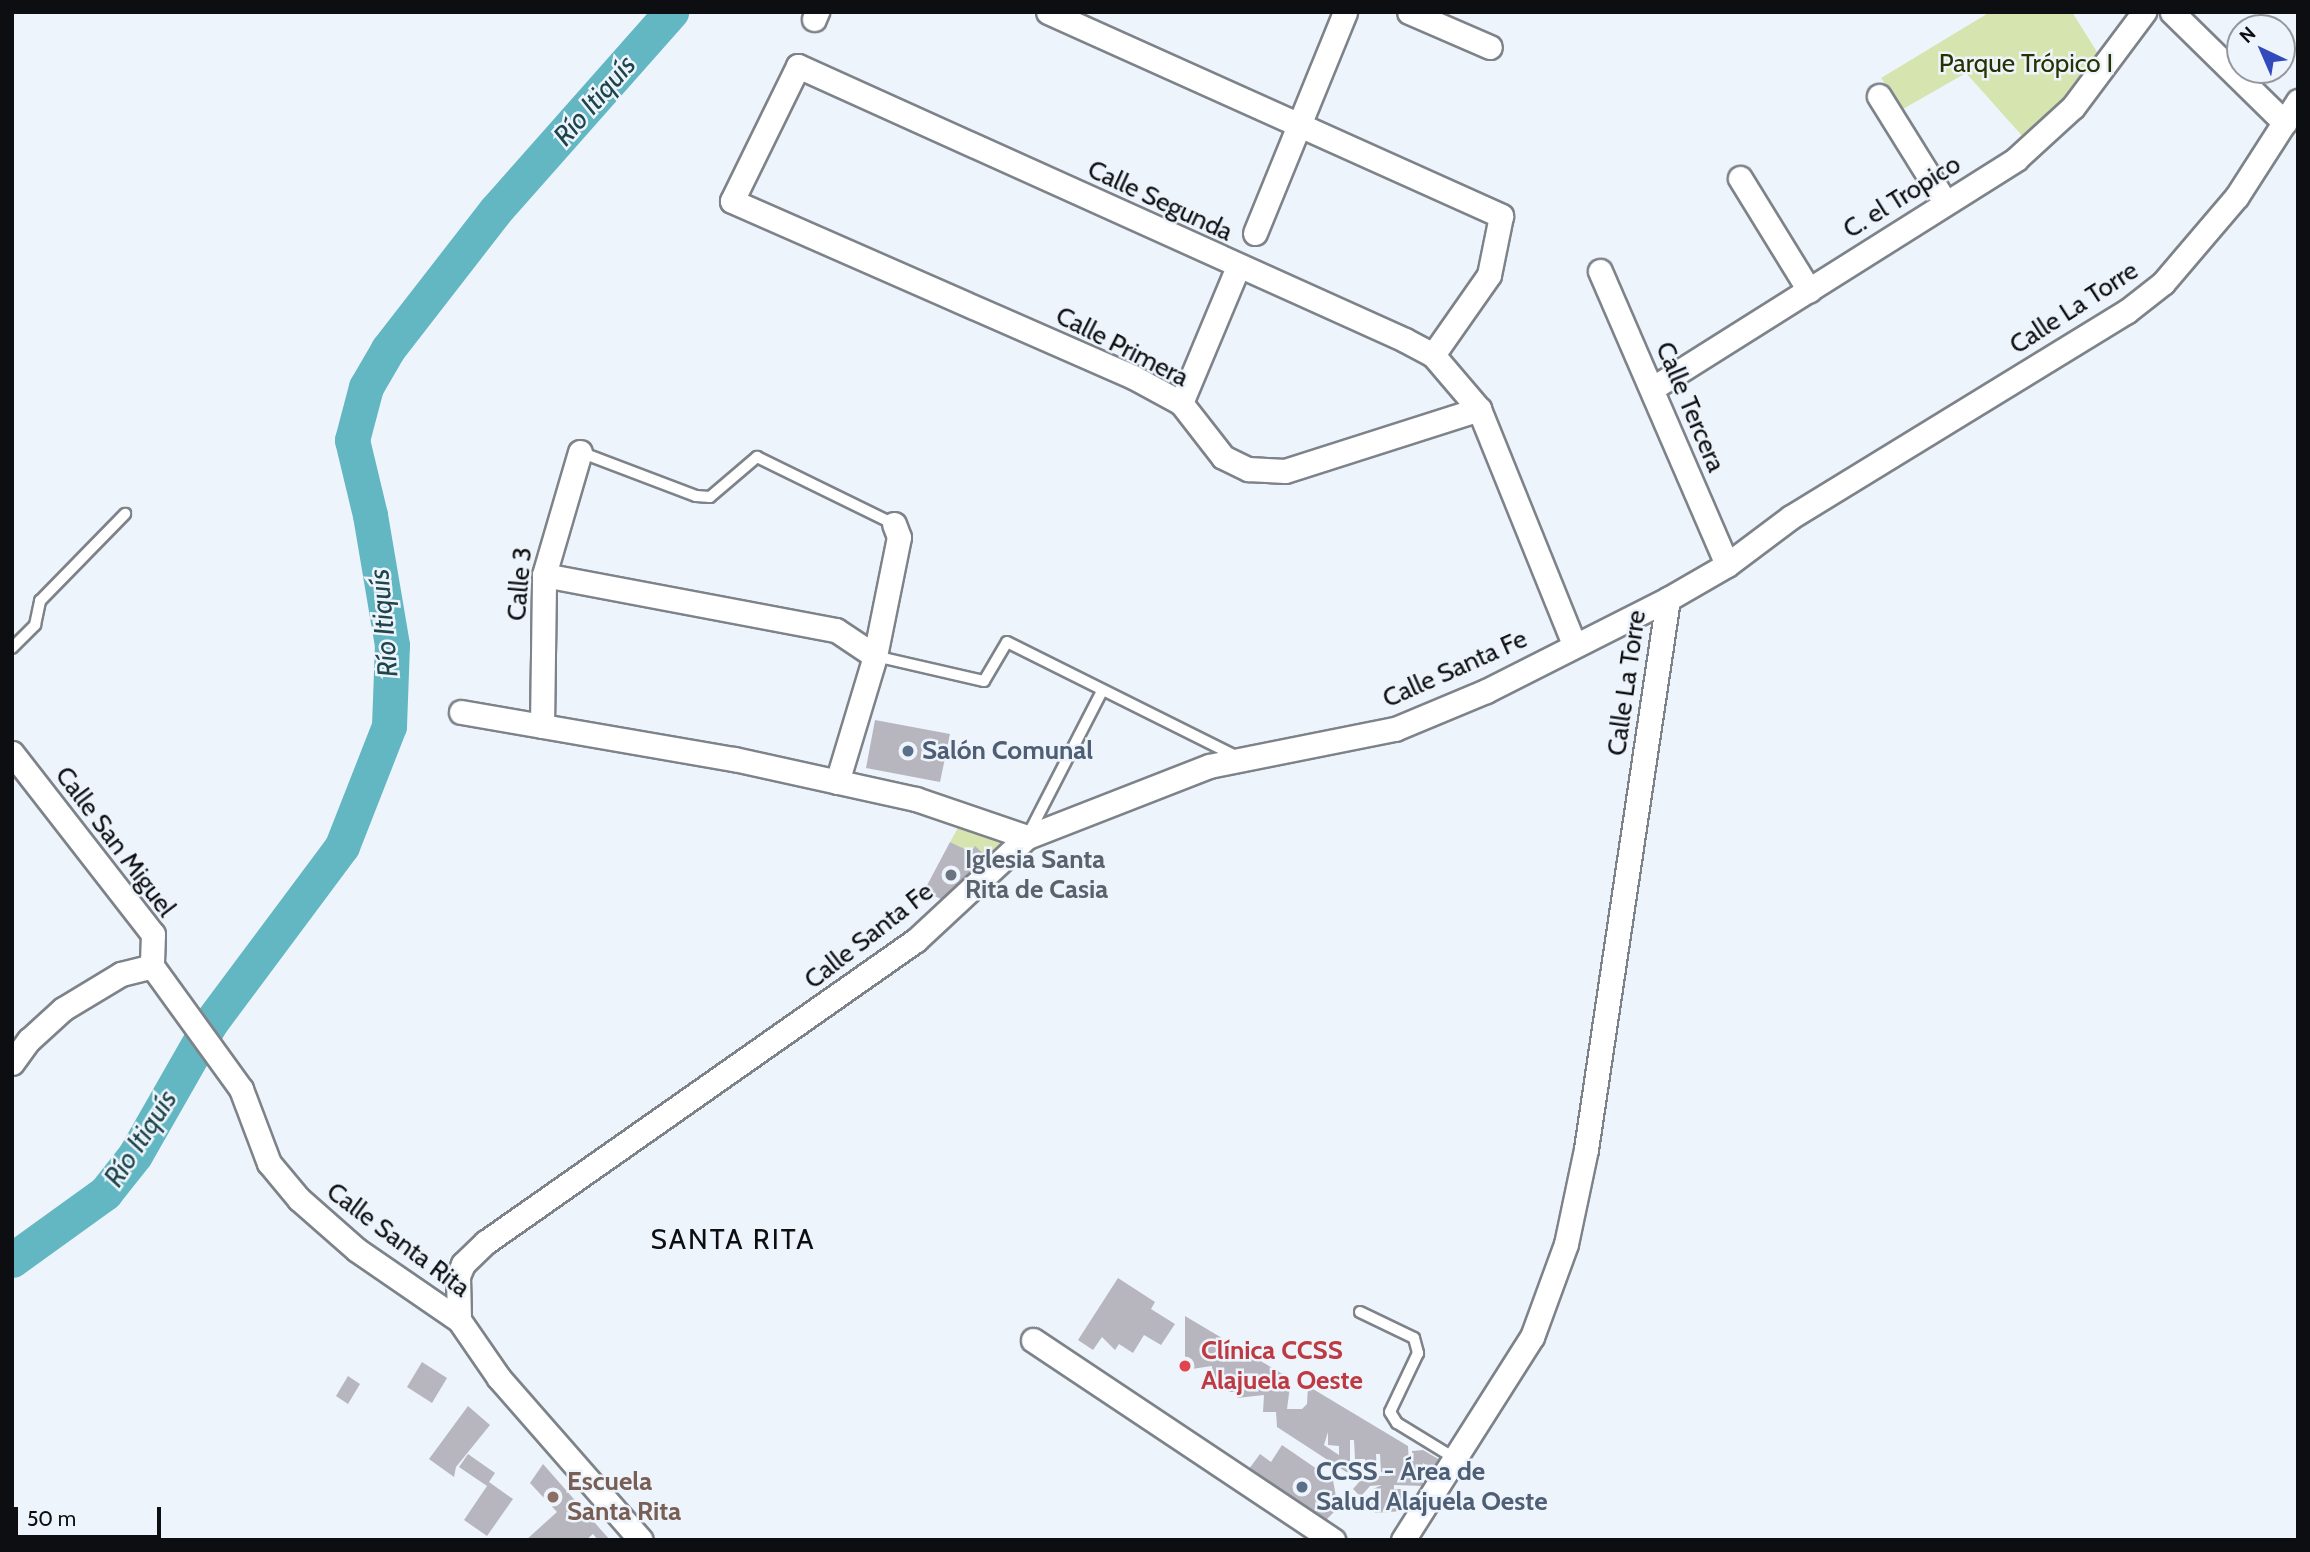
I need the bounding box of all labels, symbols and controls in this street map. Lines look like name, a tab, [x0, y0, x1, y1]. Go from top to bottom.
north arrow	[2226, 14, 2296, 84]
text: N	[2235, 22, 2260, 48]
water label: Río Itiquís	[546, 48, 642, 152]
park label: Parque Trópico I	[1939, 48, 2113, 80]
street label: C. el Tropico	[1838, 149, 1966, 245]
street label: Calle Segunda	[1083, 154, 1237, 248]
street label: Calle La Torre	[2004, 255, 2144, 361]
street label: Calle Primera	[1050, 300, 1194, 394]
street label: Calle Tercera	[1649, 337, 1731, 477]
street label: Calle 3	[501, 546, 539, 622]
water label: Río Itiquís	[362, 568, 404, 678]
street label: Calle La Torre	[1601, 608, 1653, 758]
street label: Calle Santa Fe	[1378, 623, 1532, 715]
place label: Salón Comunal	[922, 735, 1093, 767]
marker: Salón Comunal	[900, 743, 916, 759]
street label: Calle San Miguel	[48, 761, 182, 923]
place label: Iglesia Santa Rita de Casia	[965, 844, 1108, 906]
marker: Iglesia Santa Rita de Casia	[943, 867, 959, 883]
street label: Calle Santa Fe	[798, 876, 940, 996]
water label: Río Itiquís	[96, 1083, 184, 1193]
street label: Calle Santa Rita	[320, 1176, 476, 1304]
district label: SANTA RITA	[652, 1222, 814, 1256]
place label: Clínica CCSS Alajuela Oeste	[1201, 1335, 1363, 1396]
marker: Clínica CCSS Alajuela Oeste	[1175, 1356, 1195, 1376]
place label: CCSS - Área de Salud Alajuela Oeste	[1316, 1456, 1548, 1518]
place label: Escuela Santa Rita	[567, 1466, 681, 1528]
marker: CCSS - Área de Salud Alajuela Oeste	[1294, 1479, 1310, 1495]
marker: Escuela Santa Rita	[545, 1489, 561, 1505]
scale bar	[18, 1492, 164, 1536]
text: 50 m	[27, 1506, 76, 1531]

